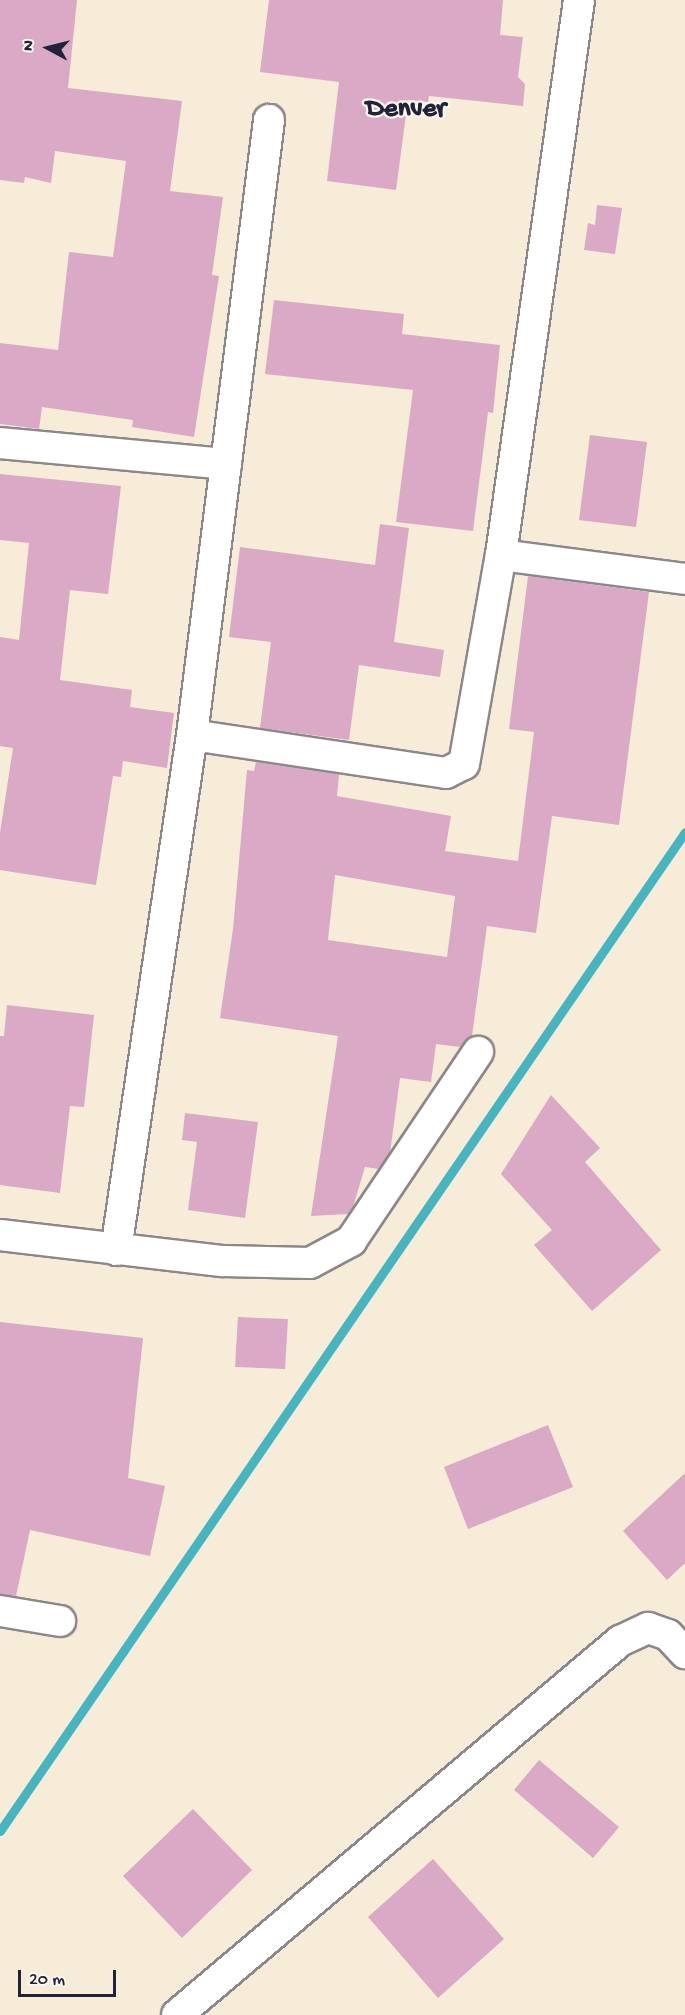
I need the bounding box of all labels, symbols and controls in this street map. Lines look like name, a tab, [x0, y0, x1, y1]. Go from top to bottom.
north arrow	[18, 18, 78, 78]
text: N	[20, 39, 40, 52]
district label: Denver	[366, 95, 446, 127]
scale bar	[21, 1958, 118, 1996]
text: 20 m	[29, 1970, 65, 1991]

